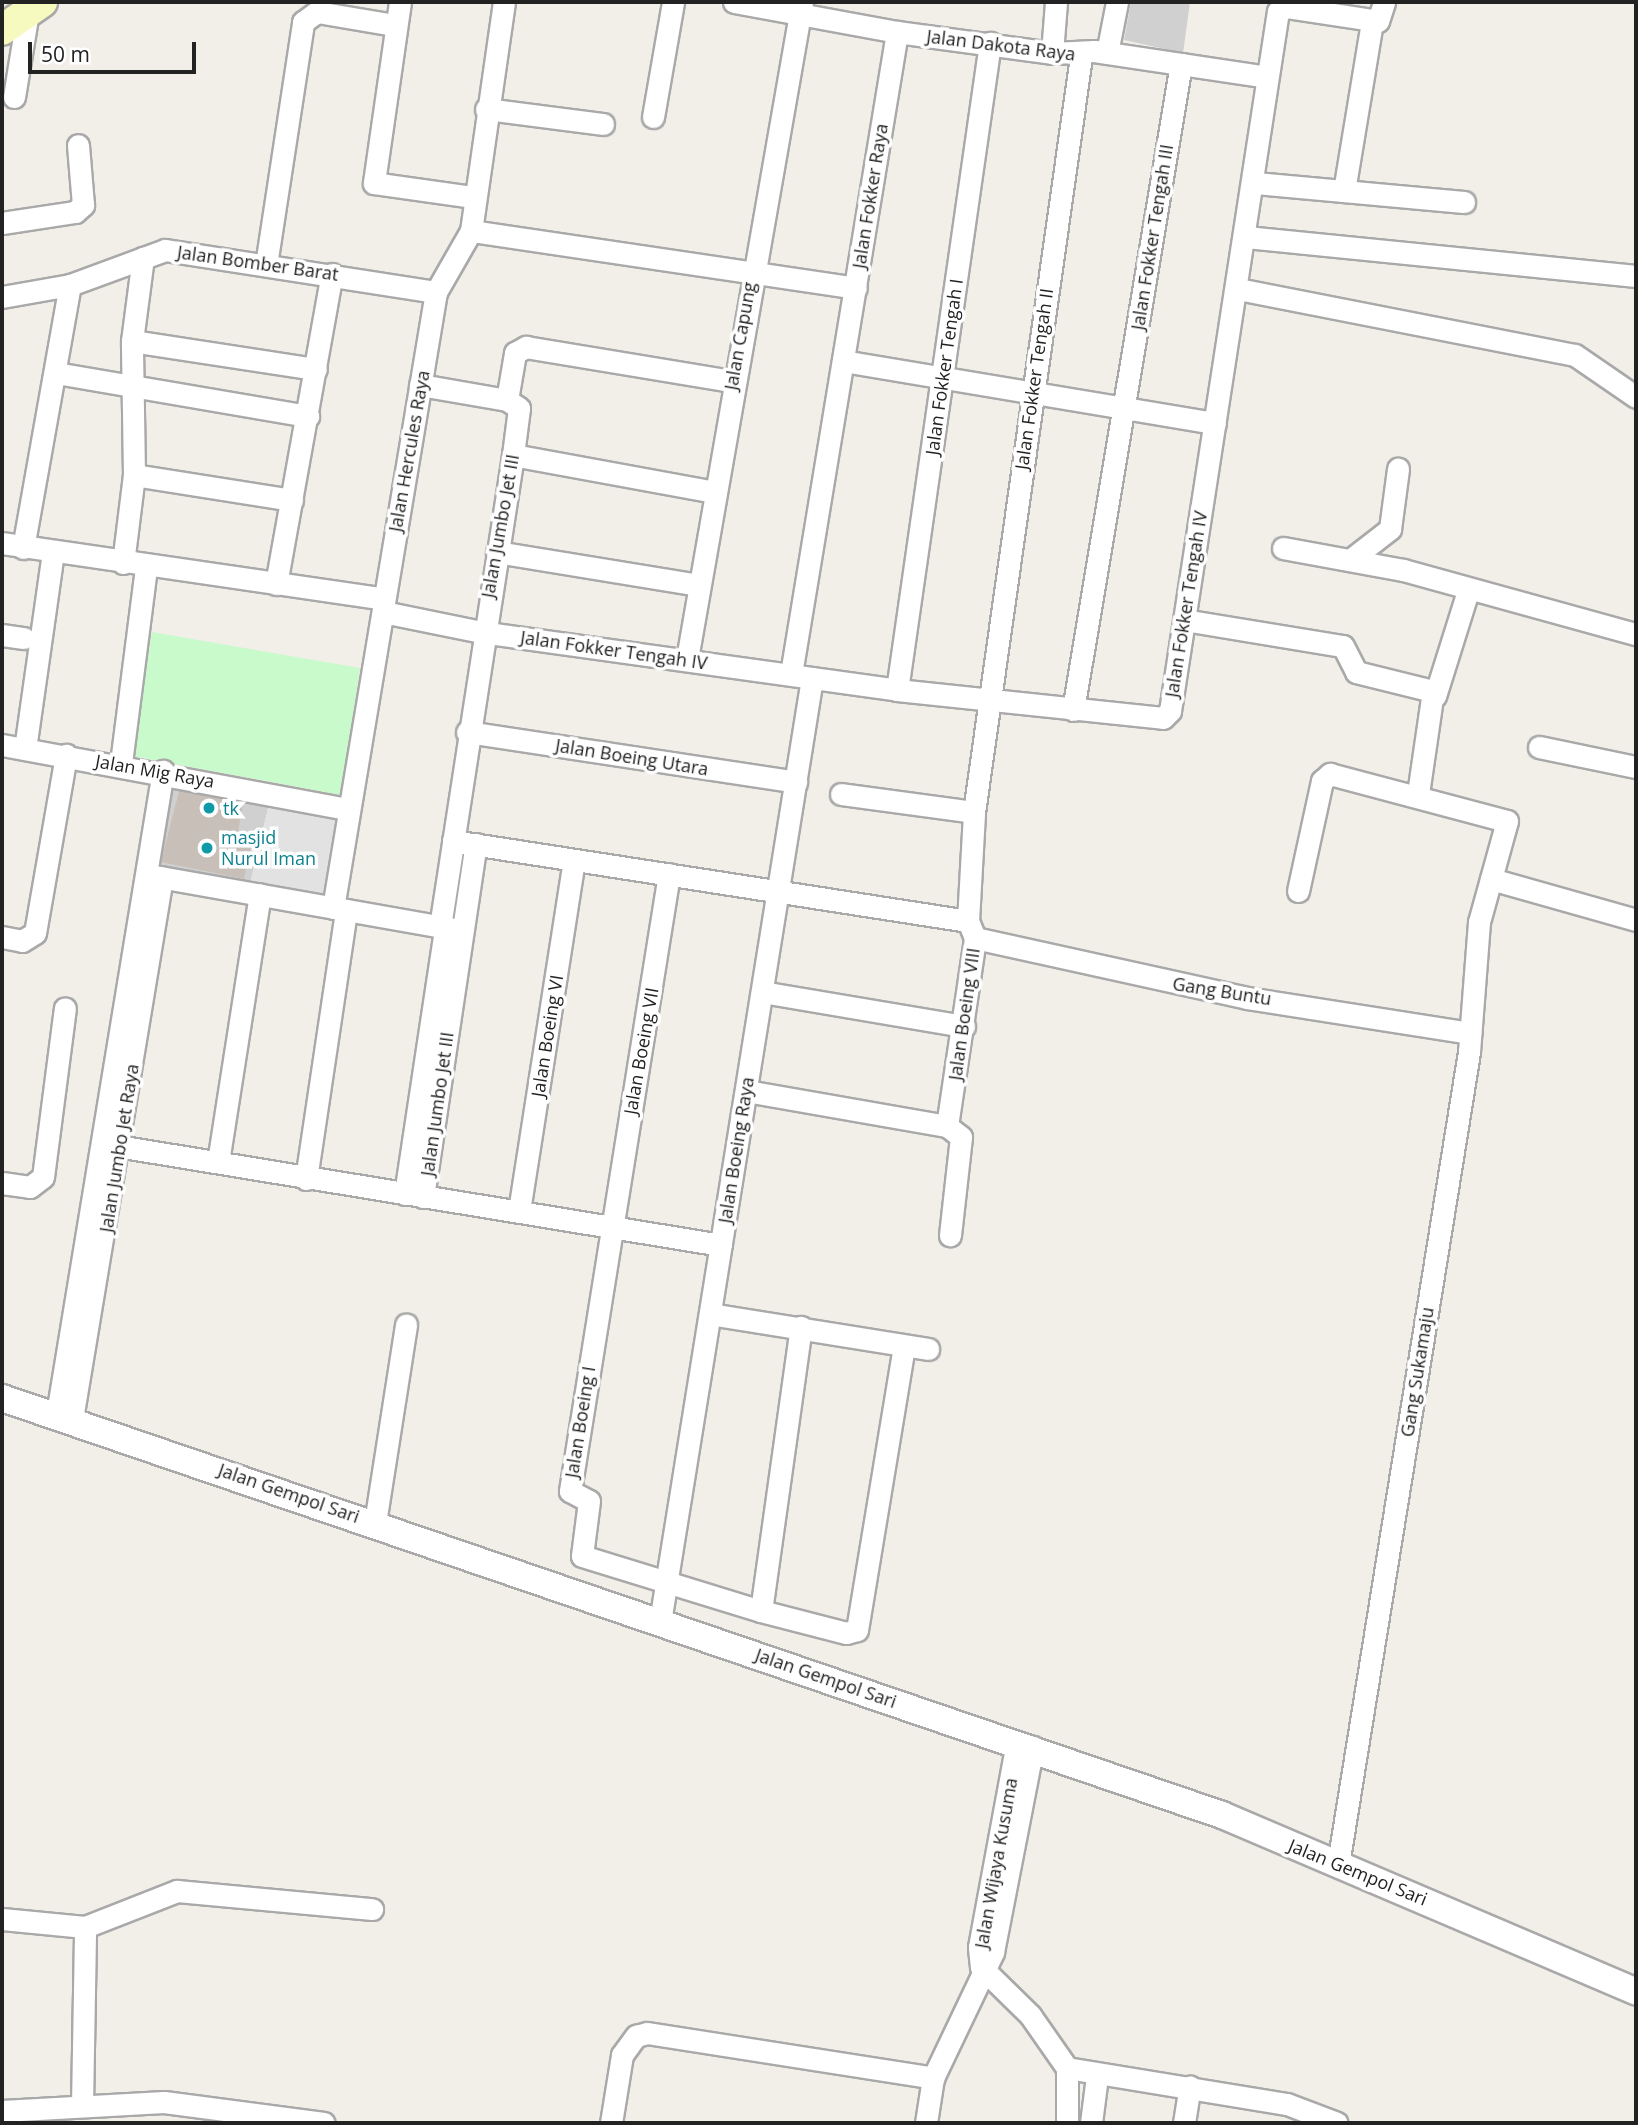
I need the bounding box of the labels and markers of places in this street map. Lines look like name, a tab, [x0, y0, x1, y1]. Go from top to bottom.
place label: tk	[223, 797, 239, 819]
marker: tk	[201, 800, 217, 816]
place label: masjid Nurul Iman	[221, 827, 316, 870]
marker: masjid Nurul Iman	[199, 840, 215, 856]

